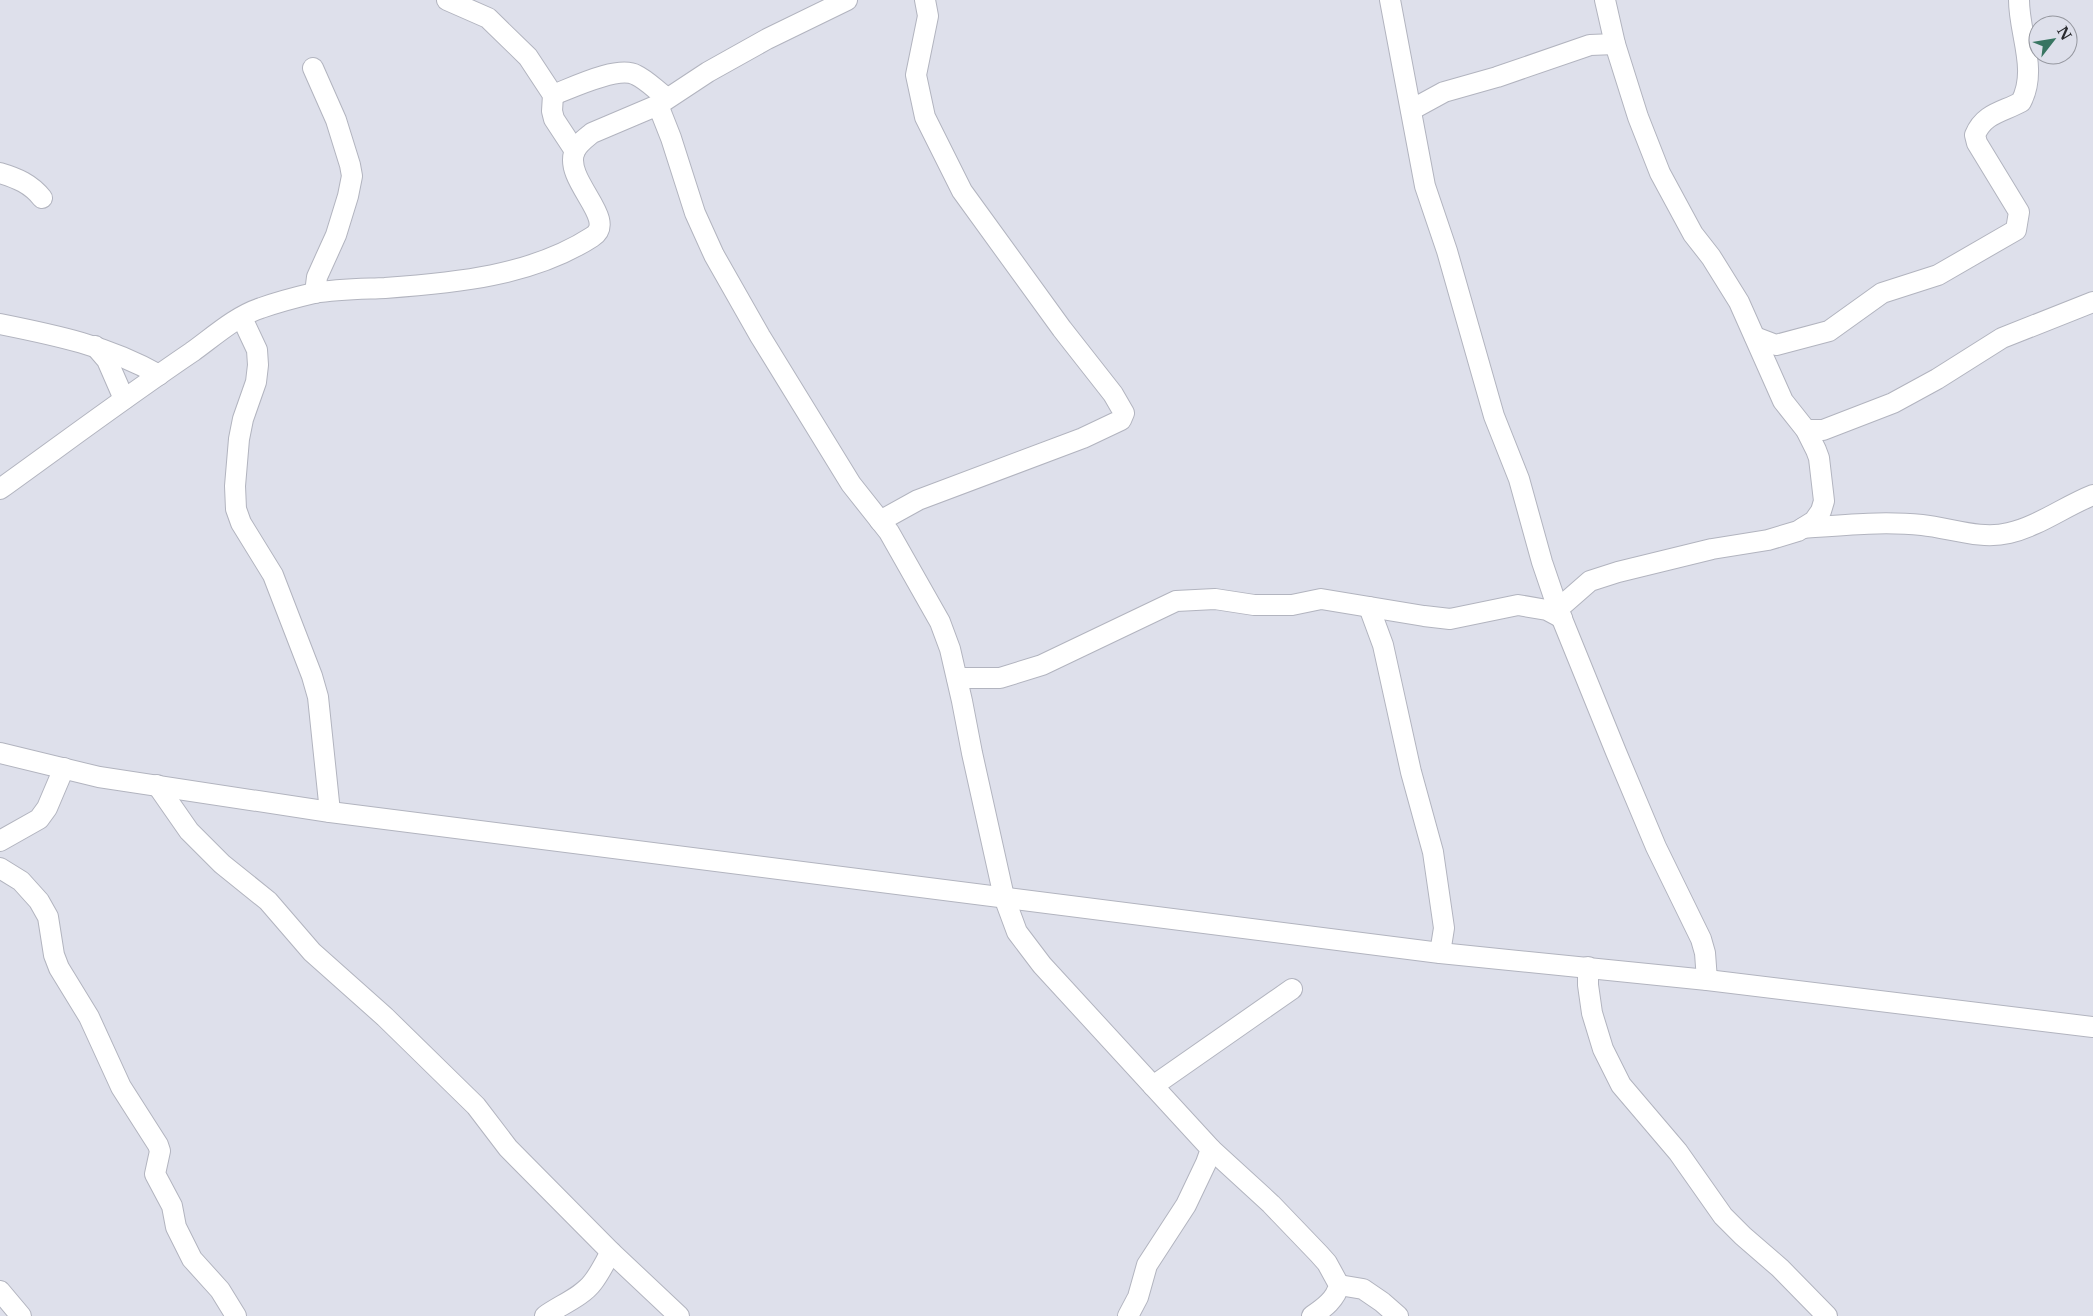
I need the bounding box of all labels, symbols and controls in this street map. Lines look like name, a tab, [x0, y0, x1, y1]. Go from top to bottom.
north arrow	[2028, 15, 2078, 65]
text: N	[2053, 23, 2075, 44]

